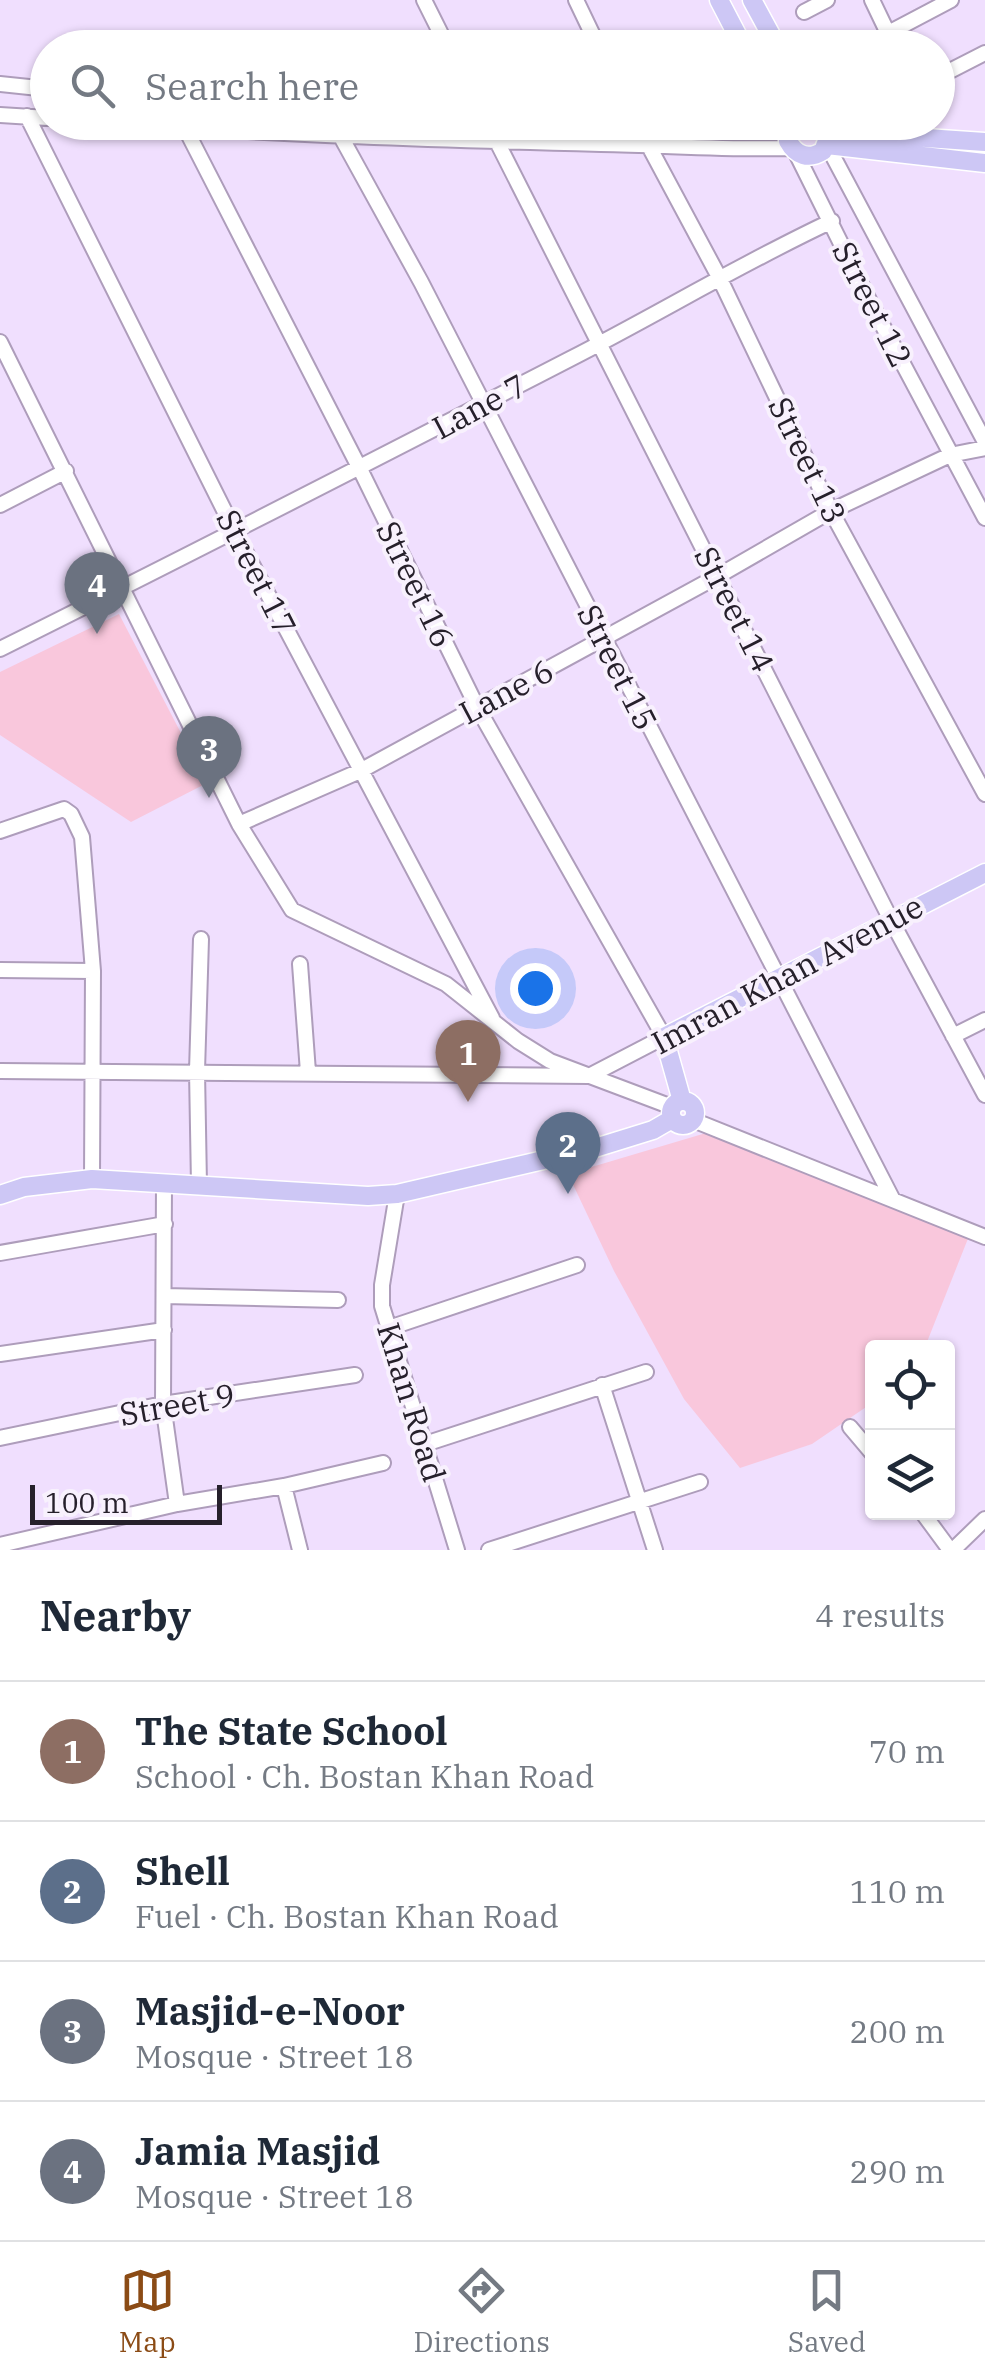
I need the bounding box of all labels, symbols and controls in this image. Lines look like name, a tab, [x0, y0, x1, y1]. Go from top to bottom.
search box	[30, 30, 955, 140]
icon: search	[65, 58, 120, 113]
text: Search here	[145, 61, 359, 110]
street label: Street 12	[823, 234, 923, 374]
street label: Lane 7	[425, 364, 533, 448]
street label: Street 13	[759, 390, 857, 530]
street label: Street 17	[207, 502, 307, 642]
street label: Street 16	[367, 514, 465, 654]
street label: Street 14	[685, 539, 785, 679]
pin: 4	[64, 552, 130, 634]
street label: Street 15	[568, 597, 668, 737]
street label: Lane 6	[452, 649, 560, 733]
pin: 3	[176, 716, 242, 798]
street label: Imran Khan Avenue	[644, 885, 930, 1063]
your location	[510, 963, 561, 1014]
pin: 1	[436, 1020, 500, 1102]
pin: 2	[536, 1112, 600, 1194]
street label: Khan Road	[368, 1317, 456, 1487]
map controls	[865, 1340, 955, 1520]
button: locate	[865, 1340, 955, 1430]
street label: Street 9	[116, 1373, 238, 1435]
button: layers	[865, 1430, 955, 1520]
scale bar	[30, 1480, 222, 1524]
text: 100 m	[45, 1484, 129, 1521]
text: Nearby	[40, 1588, 191, 1643]
text: 4 results	[815, 1594, 945, 1636]
text: The State School	[135, 1706, 448, 1755]
text: 1	[63, 1730, 82, 1772]
text: 70 m	[869, 1730, 945, 1772]
text: School · Ch. Bostan Khan Road	[135, 1755, 594, 1797]
text: Shell	[135, 1846, 230, 1895]
text: 2	[63, 1870, 82, 1912]
text: 110 m	[849, 1870, 945, 1912]
text: Fuel · Ch. Bostan Khan Road	[135, 1895, 559, 1937]
text: Masjid-e-Noor	[135, 1986, 405, 2035]
text: 3	[63, 2010, 82, 2052]
text: 200 m	[849, 2010, 945, 2052]
text: Mosque · Street 18	[135, 2035, 414, 2077]
text: Jamia Masjid	[135, 2126, 380, 2175]
text: 4	[63, 2150, 82, 2192]
text: 290 m	[849, 2150, 945, 2192]
text: Mosque · Street 18	[135, 2175, 414, 2217]
tab: Map	[119, 2263, 176, 2360]
tab: Directions	[413, 2263, 550, 2360]
tab: Saved	[788, 2263, 866, 2360]

